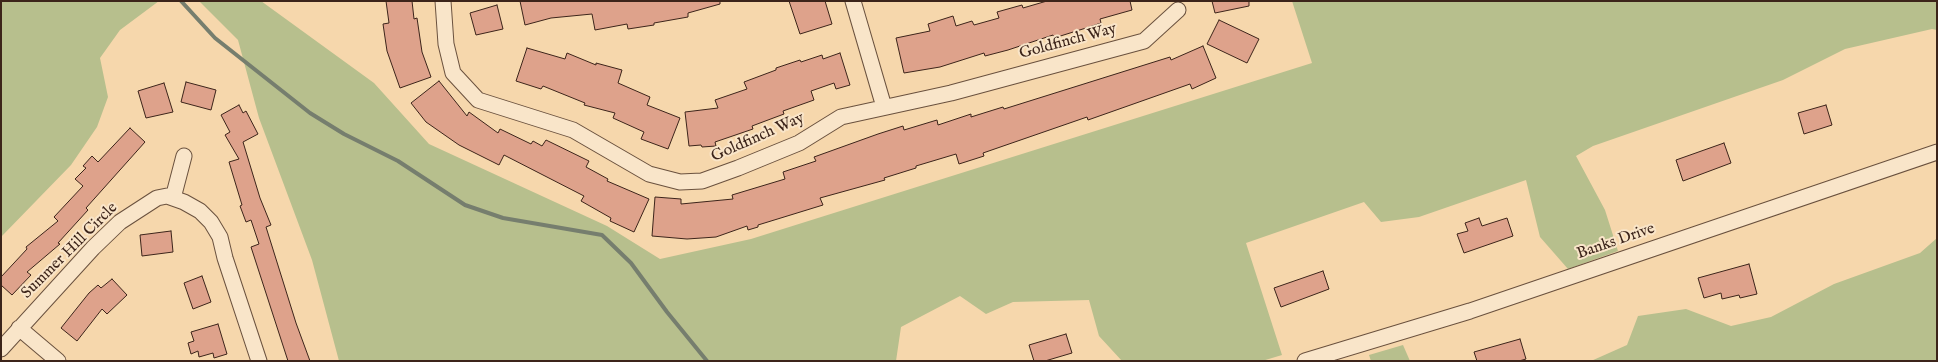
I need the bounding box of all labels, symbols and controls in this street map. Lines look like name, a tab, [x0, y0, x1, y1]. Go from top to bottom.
street label: Goldfinch Way	[1017, 20, 1119, 64]
street label: Goldfinch Way	[709, 109, 807, 167]
street label: Summer Hill Circle	[18, 199, 122, 303]
street label: Banks Drive	[1575, 220, 1657, 264]

